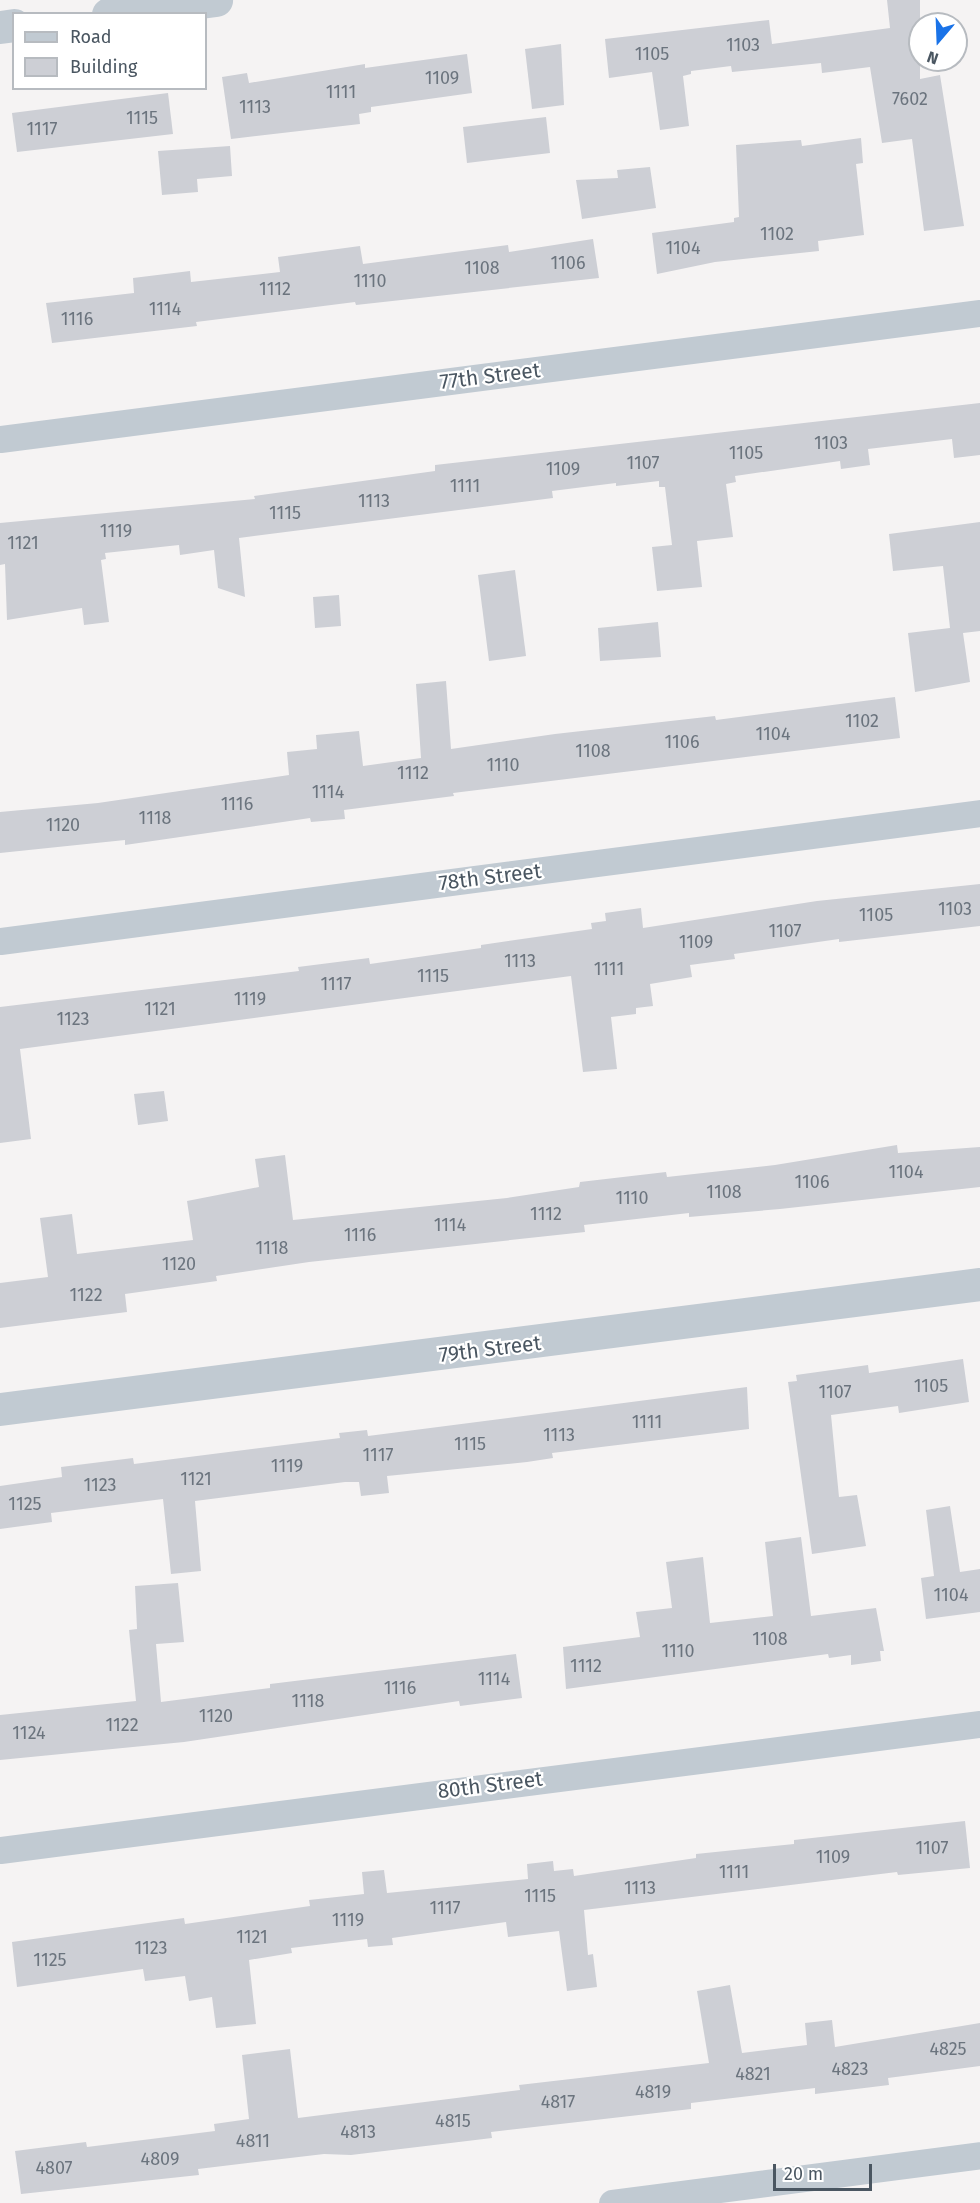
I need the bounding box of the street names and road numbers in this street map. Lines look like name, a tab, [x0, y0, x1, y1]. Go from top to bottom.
street label: 77th Street	[438, 357, 542, 395]
street label: 78th Street	[437, 858, 543, 896]
street label: 79th Street	[438, 1330, 542, 1368]
street label: 80th Street	[436, 1766, 544, 1804]

